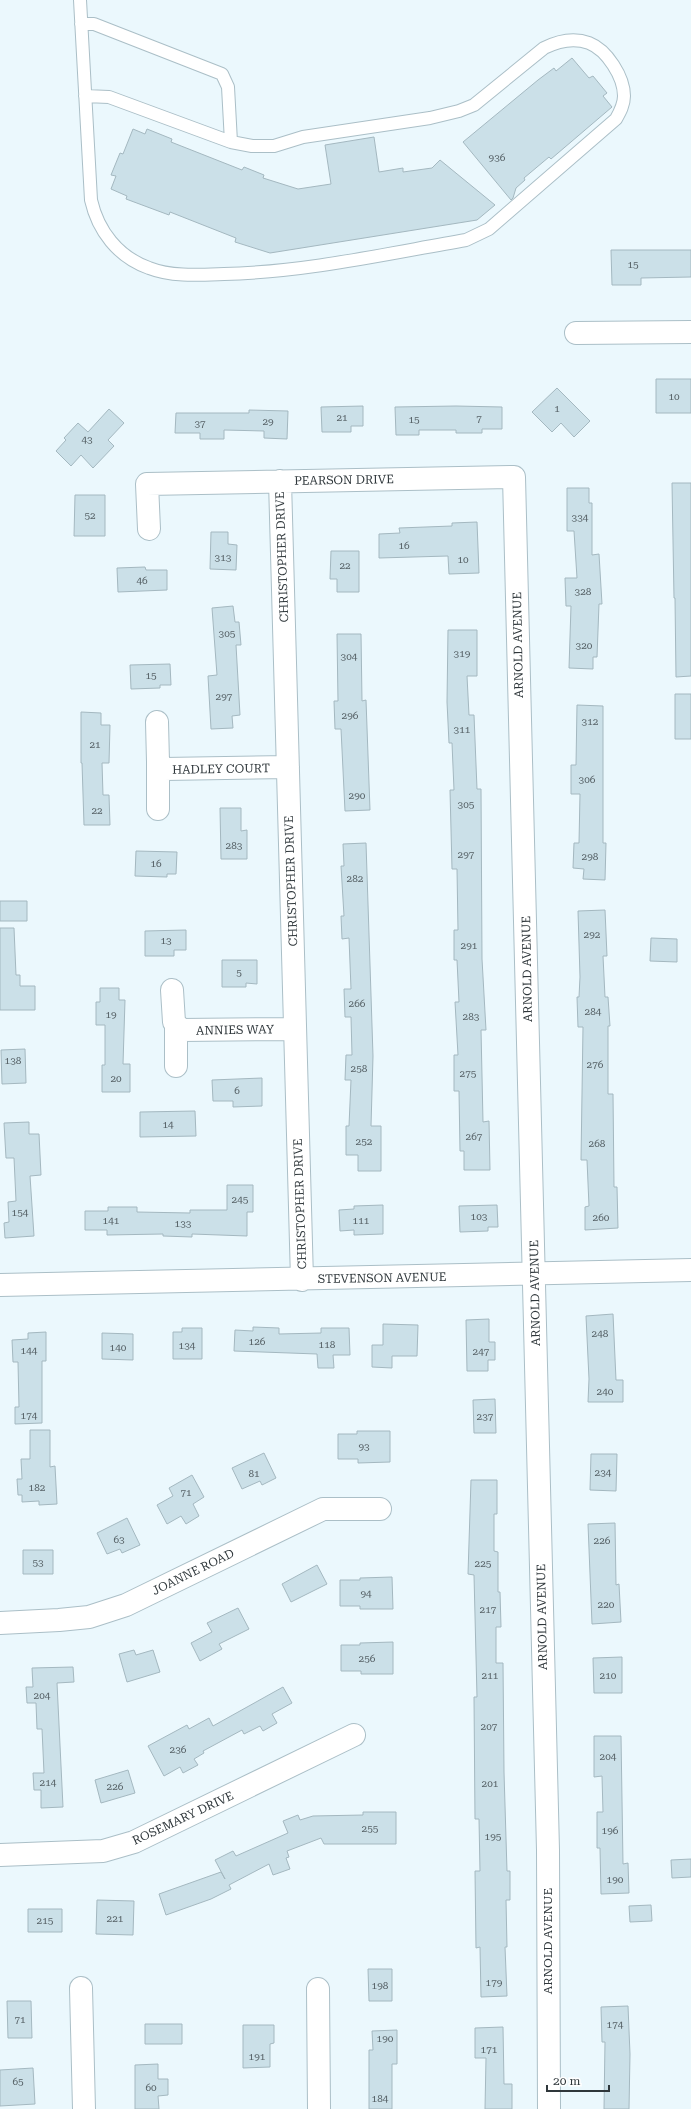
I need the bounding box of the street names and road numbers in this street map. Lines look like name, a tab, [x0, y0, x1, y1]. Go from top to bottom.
street label: PEARSON DRIVE	[294, 472, 394, 488]
street label: CHRISTOPHER DRIVE	[273, 491, 291, 623]
street label: ARNOLD AVENUE	[510, 592, 526, 698]
street label: HADLEY COURT	[172, 761, 270, 777]
street label: CHRISTOPHER DRIVE	[282, 815, 300, 947]
street label: ARNOLD AVENUE	[519, 916, 535, 1022]
street label: ANNIES WAY	[196, 1022, 275, 1038]
street label: CHRISTOPHER DRIVE	[291, 1138, 309, 1270]
street label: ARNOLD AVENUE	[527, 1240, 543, 1346]
street label: STEVENSON AVENUE	[317, 1270, 447, 1286]
street label: JOANNE ROAD	[150, 1546, 236, 1598]
street label: ARNOLD AVENUE	[534, 1564, 550, 1670]
street label: ROSEMARY DRIVE	[130, 1788, 236, 1848]
street label: ARNOLD AVENUE	[541, 1888, 555, 1994]

